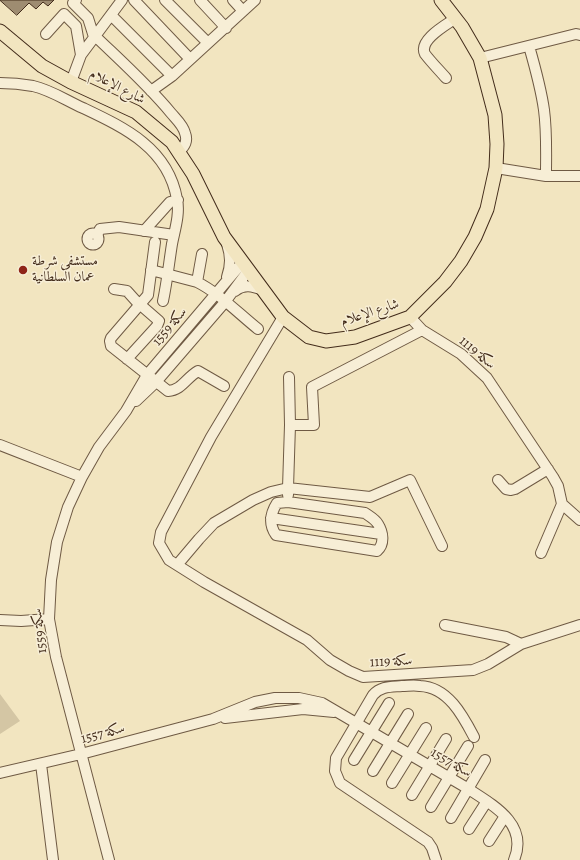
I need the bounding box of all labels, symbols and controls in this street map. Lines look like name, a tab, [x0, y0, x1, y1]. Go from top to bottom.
street label: شارع الإعلام	[86, 66, 148, 108]
place label: مستشفى شرطة عمان السلطانية	[32, 254, 98, 286]
marker: مستشفى شرطة عمان السلطانية	[17, 264, 29, 276]
street label: شارع الإعلام	[339, 296, 401, 330]
street label: سكة 1559	[149, 304, 191, 350]
street label: سكة 1119	[455, 333, 499, 373]
street label: سكة 1559	[29, 608, 51, 654]
street label: سكة 1119	[369, 652, 413, 672]
street label: سكة 1557	[79, 720, 127, 748]
street label: سكة 1557	[427, 745, 475, 781]

